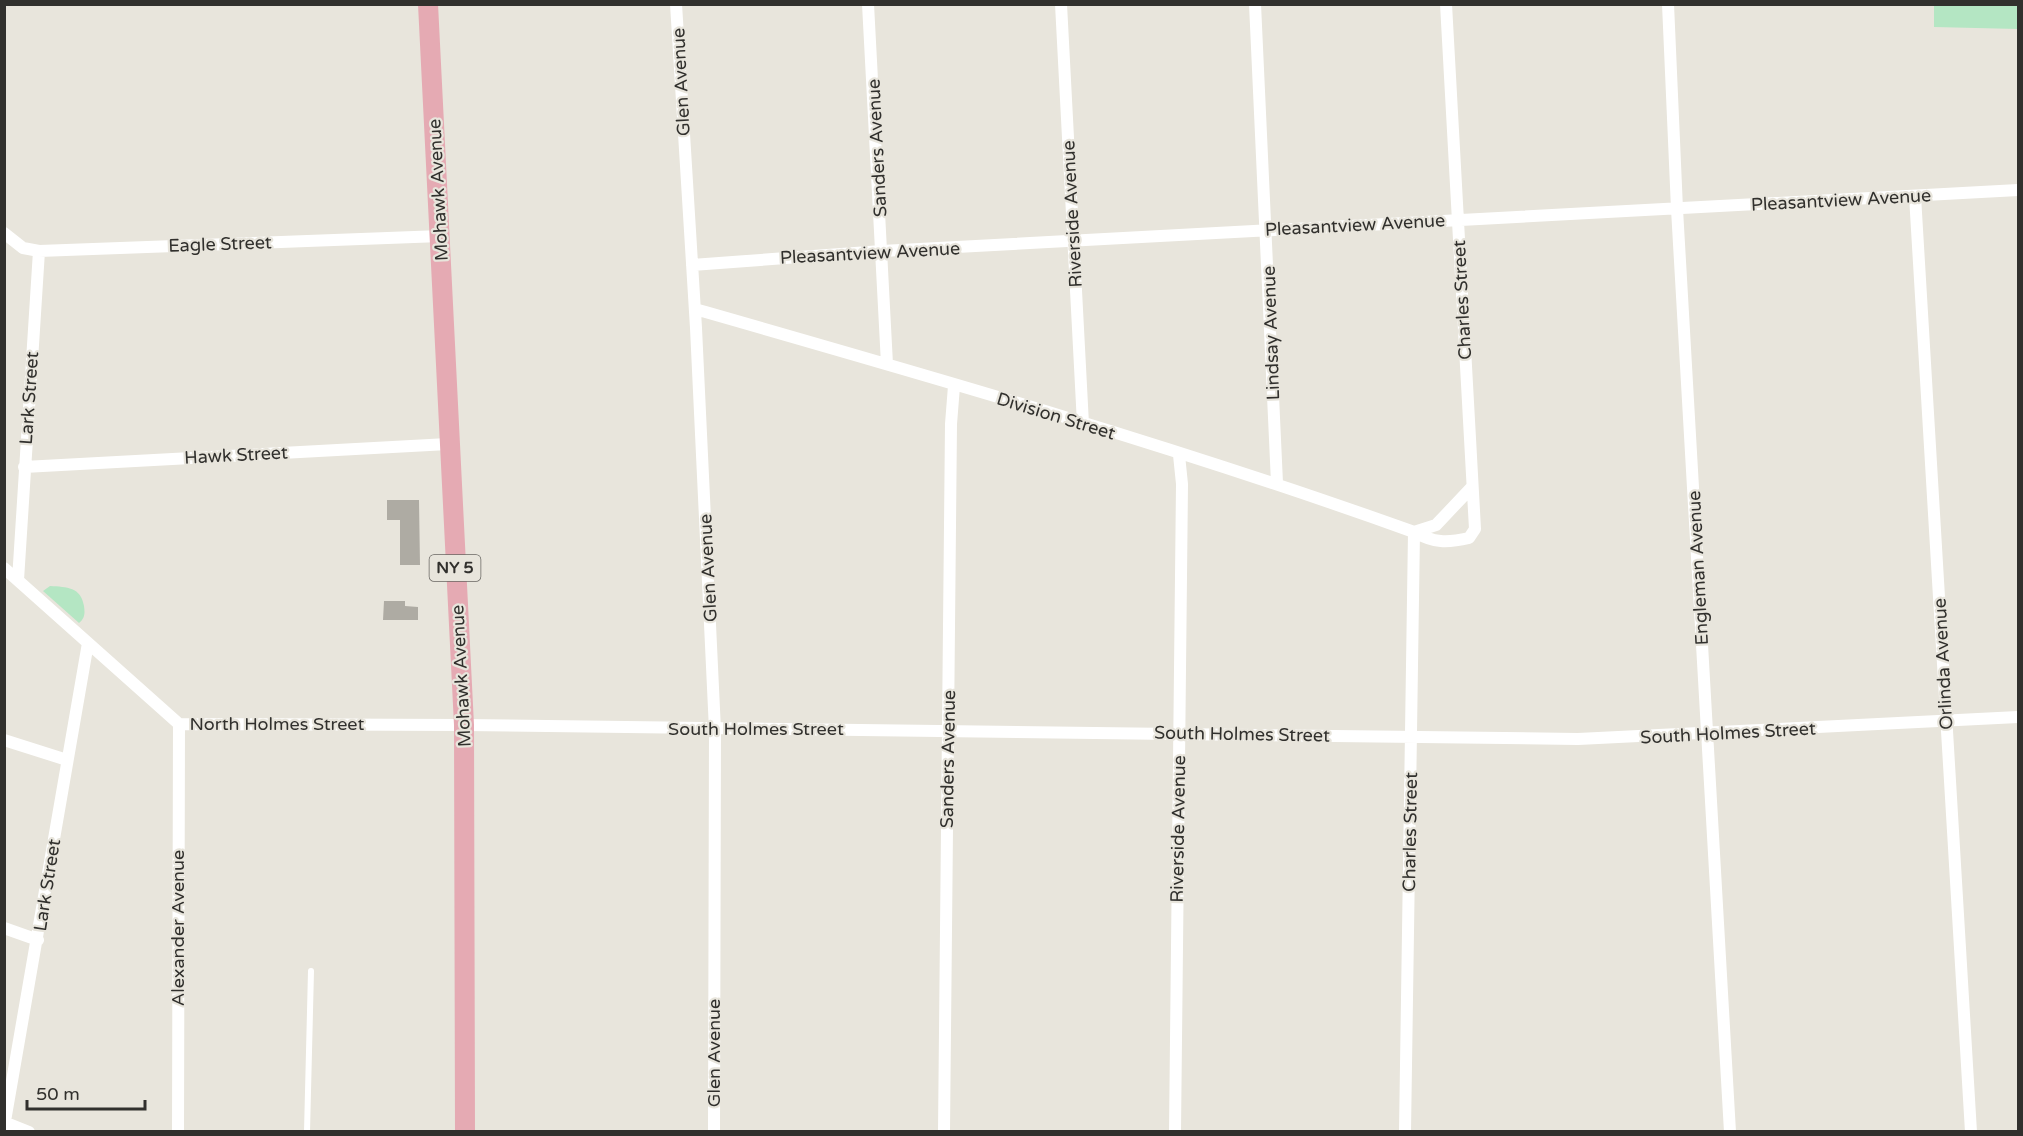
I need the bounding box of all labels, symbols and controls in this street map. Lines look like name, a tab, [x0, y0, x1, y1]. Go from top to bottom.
street label: Glen Avenue	[667, 27, 695, 137]
street label: Sanders Avenue	[862, 78, 892, 218]
street label: Mohawk Avenue	[423, 118, 453, 262]
street label: Riverside Avenue	[1057, 140, 1087, 288]
street label: Pleasantview Avenue	[1750, 184, 1932, 216]
street label: Pleasantview Avenue	[1264, 209, 1446, 241]
street label: Eagle Street	[168, 231, 272, 257]
street label: Pleasantview Avenue	[779, 237, 961, 269]
street label: Charles Street	[1448, 239, 1476, 360]
street label: Lindsay Avenue	[1258, 265, 1284, 401]
street label: Lark Street	[15, 351, 43, 445]
street label: Division Street	[994, 387, 1118, 445]
street label: Hawk Street	[184, 441, 288, 469]
street label: Engleman Avenue	[1683, 490, 1713, 646]
street label: Glen Avenue	[694, 513, 722, 623]
road number: NY 5	[430, 555, 480, 581]
street label: Orlinda Avenue	[1929, 598, 1957, 730]
street label: Mohawk Avenue	[446, 604, 476, 748]
street label: Sanders Avenue	[936, 690, 960, 828]
street label: North Holmes Street	[190, 713, 365, 735]
street label: South Holmes Street	[1640, 717, 1816, 749]
street label: South Holmes Street	[668, 718, 844, 740]
street label: South Holmes Street	[1154, 721, 1330, 747]
street label: Riverside Avenue	[1166, 755, 1190, 903]
street label: Charles Street	[1398, 772, 1422, 892]
street label: Lark Street	[29, 837, 65, 933]
street label: Alexander Avenue	[167, 850, 189, 1006]
street label: Glen Avenue	[703, 999, 725, 1107]
scale bar	[27, 1073, 146, 1111]
text: 50 m	[36, 1083, 80, 1105]

